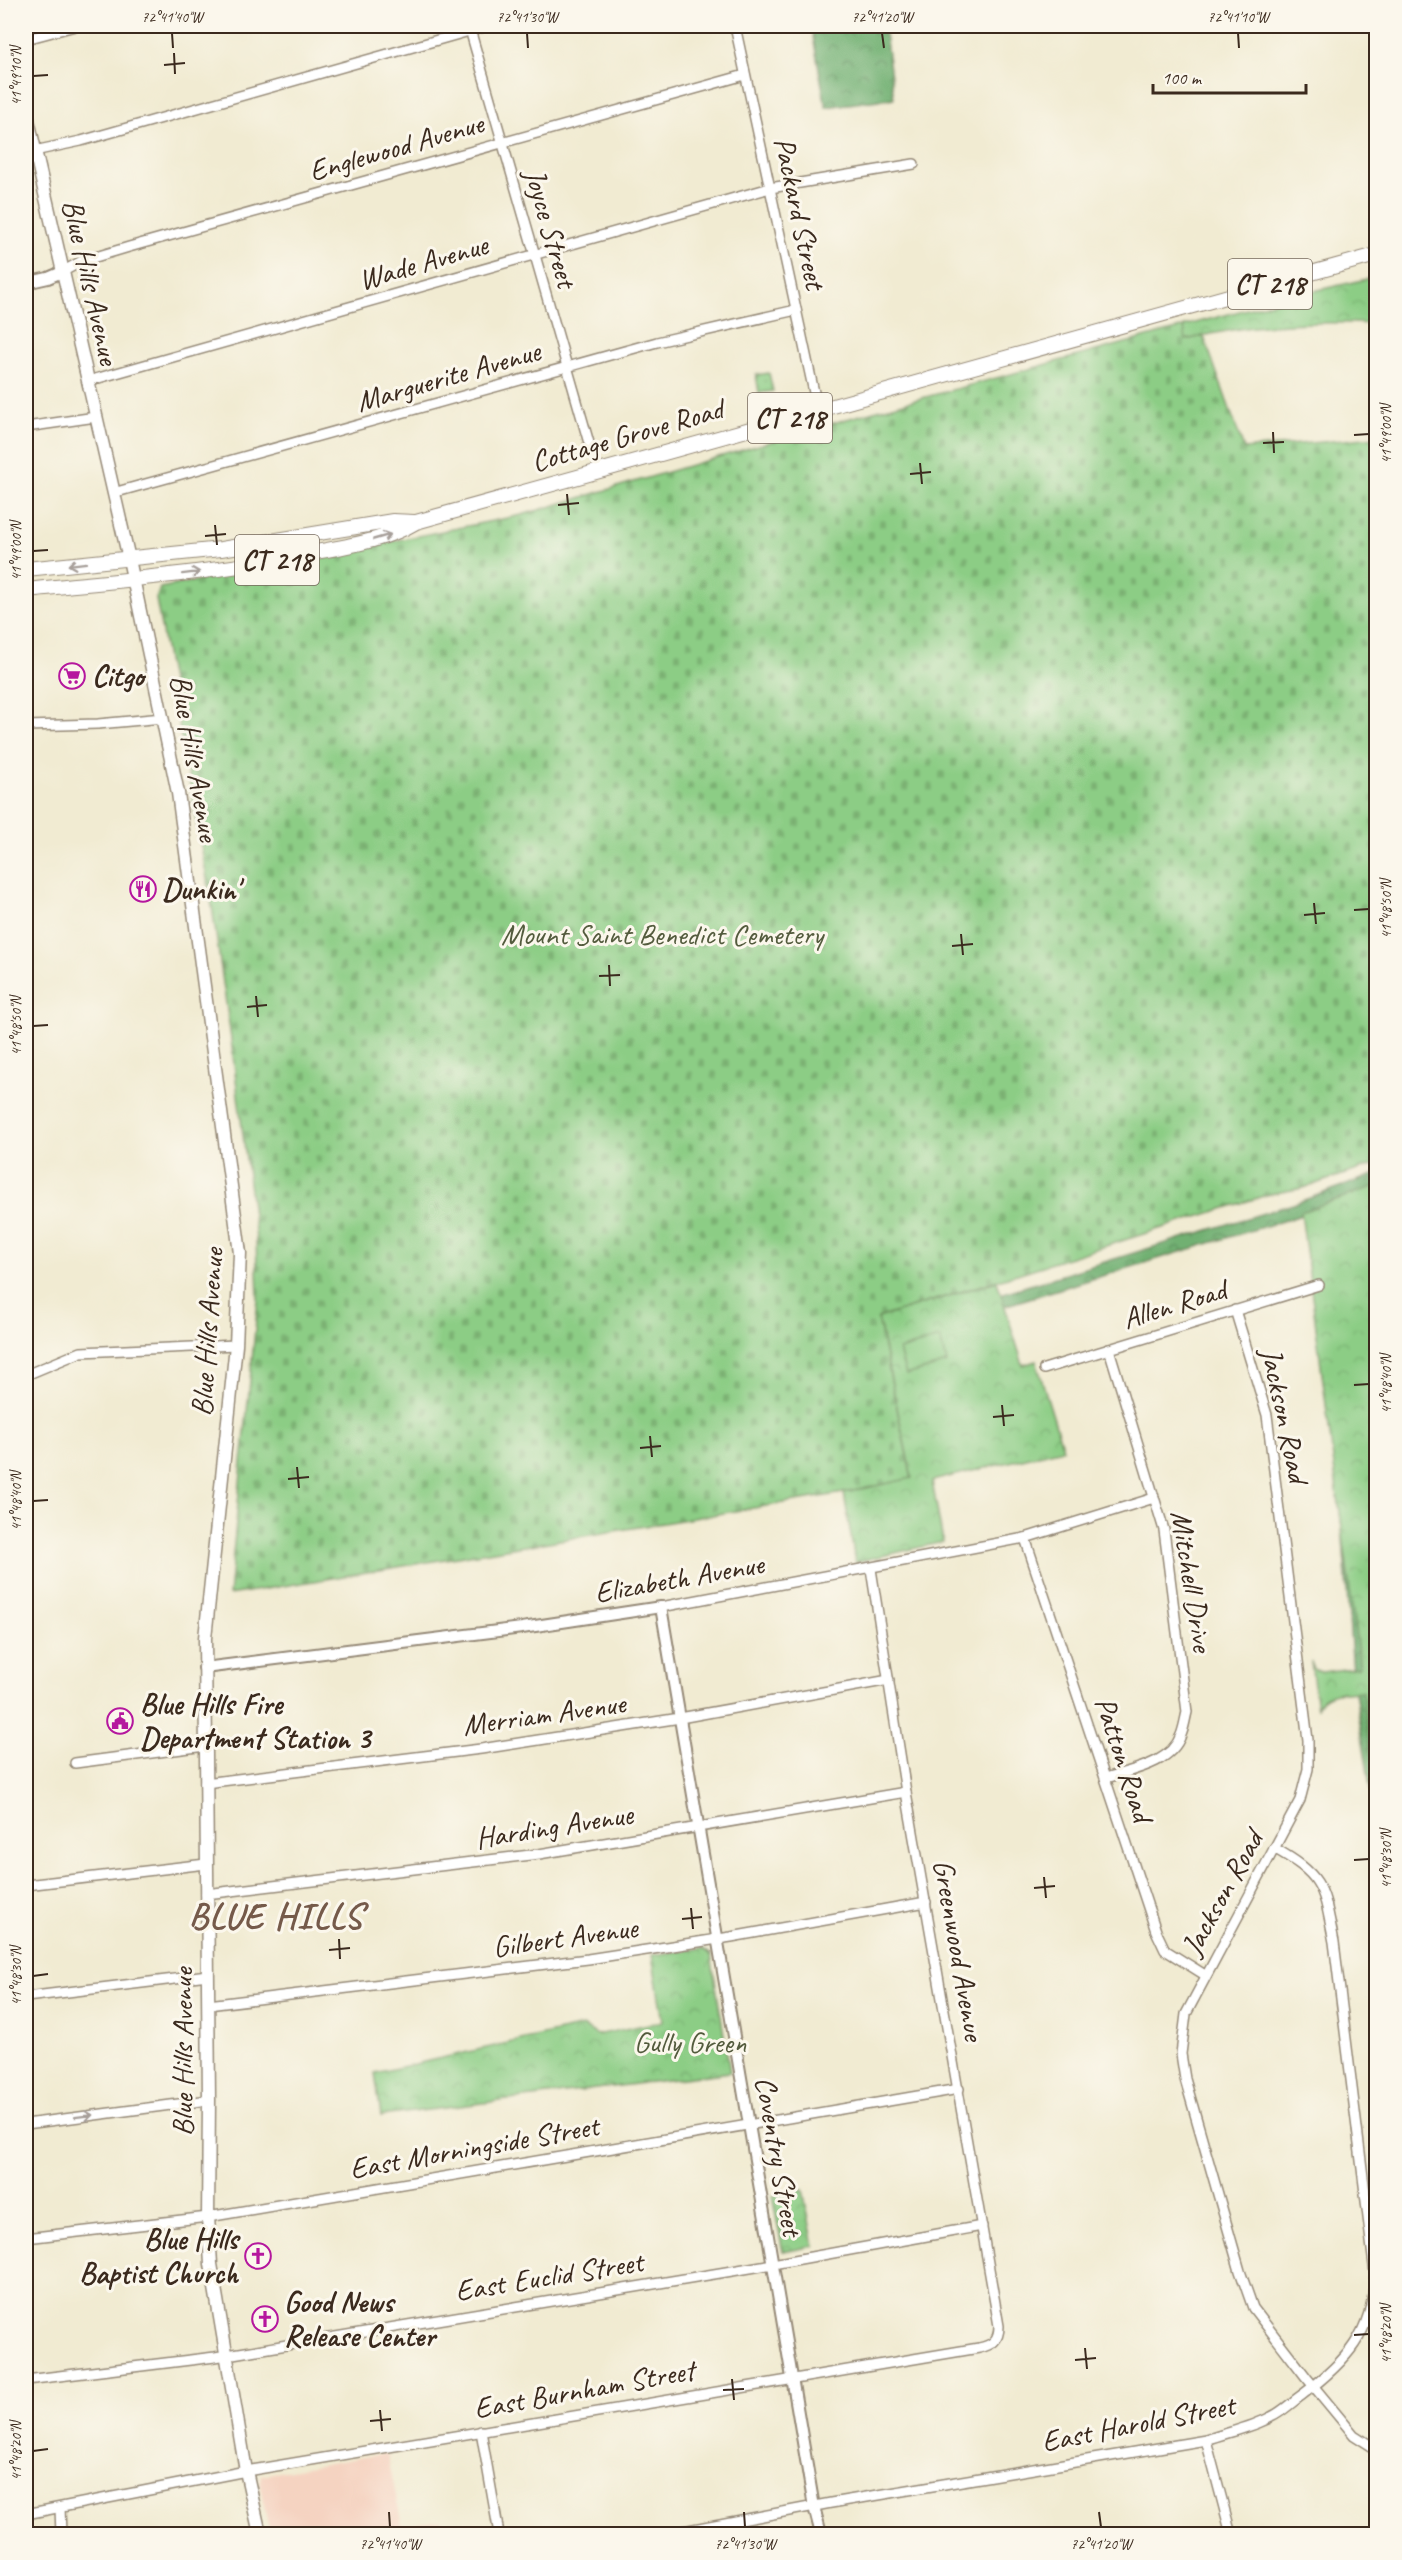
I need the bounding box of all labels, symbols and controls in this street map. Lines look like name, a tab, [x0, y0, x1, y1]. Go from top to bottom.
text: 72°41'40"W	[142, 8, 206, 27]
text: 72°41'30"W	[497, 8, 561, 27]
text: 72°41'20"W	[852, 8, 916, 27]
text: 72°41'10"W	[1208, 8, 1272, 27]
text: 41°49'10"N	[7, 43, 26, 106]
scale bar	[1153, 57, 1306, 95]
text: 100 m	[1162, 67, 1203, 89]
street label: Englewood Avenue	[304, 103, 490, 190]
street label: Packard Street	[765, 134, 835, 295]
street label: Joyce Street	[515, 162, 587, 295]
street label: Blue Hills Avenue	[54, 196, 129, 370]
street label: Wade Avenue	[354, 225, 494, 299]
road number: CT 218	[1228, 259, 1312, 309]
street label: Marguerite Avenue	[352, 331, 546, 420]
street label: Cottage Grove Road	[527, 388, 731, 481]
road number: CT 218	[748, 393, 832, 443]
text: 41°49'00"N	[1377, 401, 1396, 464]
text: 41°49'00"N	[7, 518, 26, 581]
one-way arrow	[373, 531, 392, 542]
road number: CT 218	[235, 535, 319, 585]
one-way arrow	[68, 559, 88, 570]
one-way arrow	[180, 567, 200, 578]
place label: Citgo	[92, 657, 147, 695]
supermarket icon: Citgo	[57, 661, 87, 691]
street label: Blue Hills Avenue	[162, 672, 229, 846]
place label: Dunkin'	[162, 870, 245, 908]
restaurant icon: Dunkin'	[128, 874, 158, 904]
text: 41°48'50"N	[1377, 876, 1396, 939]
park label: Mount Saint Benedict Cemetery	[501, 915, 826, 953]
text: 41°48'50"N	[7, 993, 26, 1056]
street label: Blue Hills Avenue	[182, 1244, 232, 1417]
street label: Allen Road	[1118, 1269, 1234, 1338]
street label: Jackson Road	[1252, 1342, 1319, 1490]
text: 41°48'40"N	[1377, 1351, 1396, 1414]
text: 41°48'40"N	[7, 1468, 26, 1531]
street label: Mitchell Drive	[1162, 1508, 1222, 1656]
street label: Elizabeth Avenue	[592, 1544, 769, 1612]
street label: Merriam Avenue	[460, 1683, 630, 1744]
place label: Blue Hills Fire Department Station 3	[140, 1685, 373, 1757]
street label: Patton Road	[1086, 1692, 1163, 1830]
public building icon: Blue Hills Fire Department Station 3	[105, 1706, 135, 1736]
street label: Harding Avenue	[473, 1794, 638, 1857]
street label: Jackson Road	[1171, 1820, 1274, 1964]
text: 41°48'30"N	[1377, 1826, 1396, 1889]
street label: Greenwood Avenue	[924, 1856, 994, 2046]
district label: BLUE HILLS	[189, 1893, 370, 1939]
street label: Gilbert Avenue	[490, 1908, 642, 1966]
text: 41°48'30"N	[7, 1943, 26, 2006]
street label: Blue Hills Avenue	[163, 1966, 201, 2136]
park label: Gully Green	[634, 2023, 747, 2061]
street label: Coventry Street	[746, 2073, 812, 2242]
street label: East Morningside Street	[347, 2106, 604, 2188]
one-way arrow	[73, 2110, 93, 2121]
place label: Blue Hills Baptist Church	[79, 2220, 241, 2292]
church icon: Blue Hills Baptist Church	[243, 2241, 273, 2271]
street label: East Euclid Street	[453, 2242, 648, 2310]
place label: Good News Release Center	[284, 2283, 438, 2355]
text: 41°48'20"N	[1377, 2301, 1396, 2364]
church icon: Good News Release Center	[250, 2304, 280, 2334]
street label: East Burnham Street	[471, 2350, 701, 2427]
street label: East Harold Street	[1038, 2385, 1241, 2460]
text: 41°48'20"N	[7, 2418, 26, 2481]
text: 72°41'40"W	[360, 2535, 424, 2554]
text: 72°41'30"W	[715, 2535, 779, 2554]
text: 72°41'20"W	[1071, 2535, 1135, 2554]

